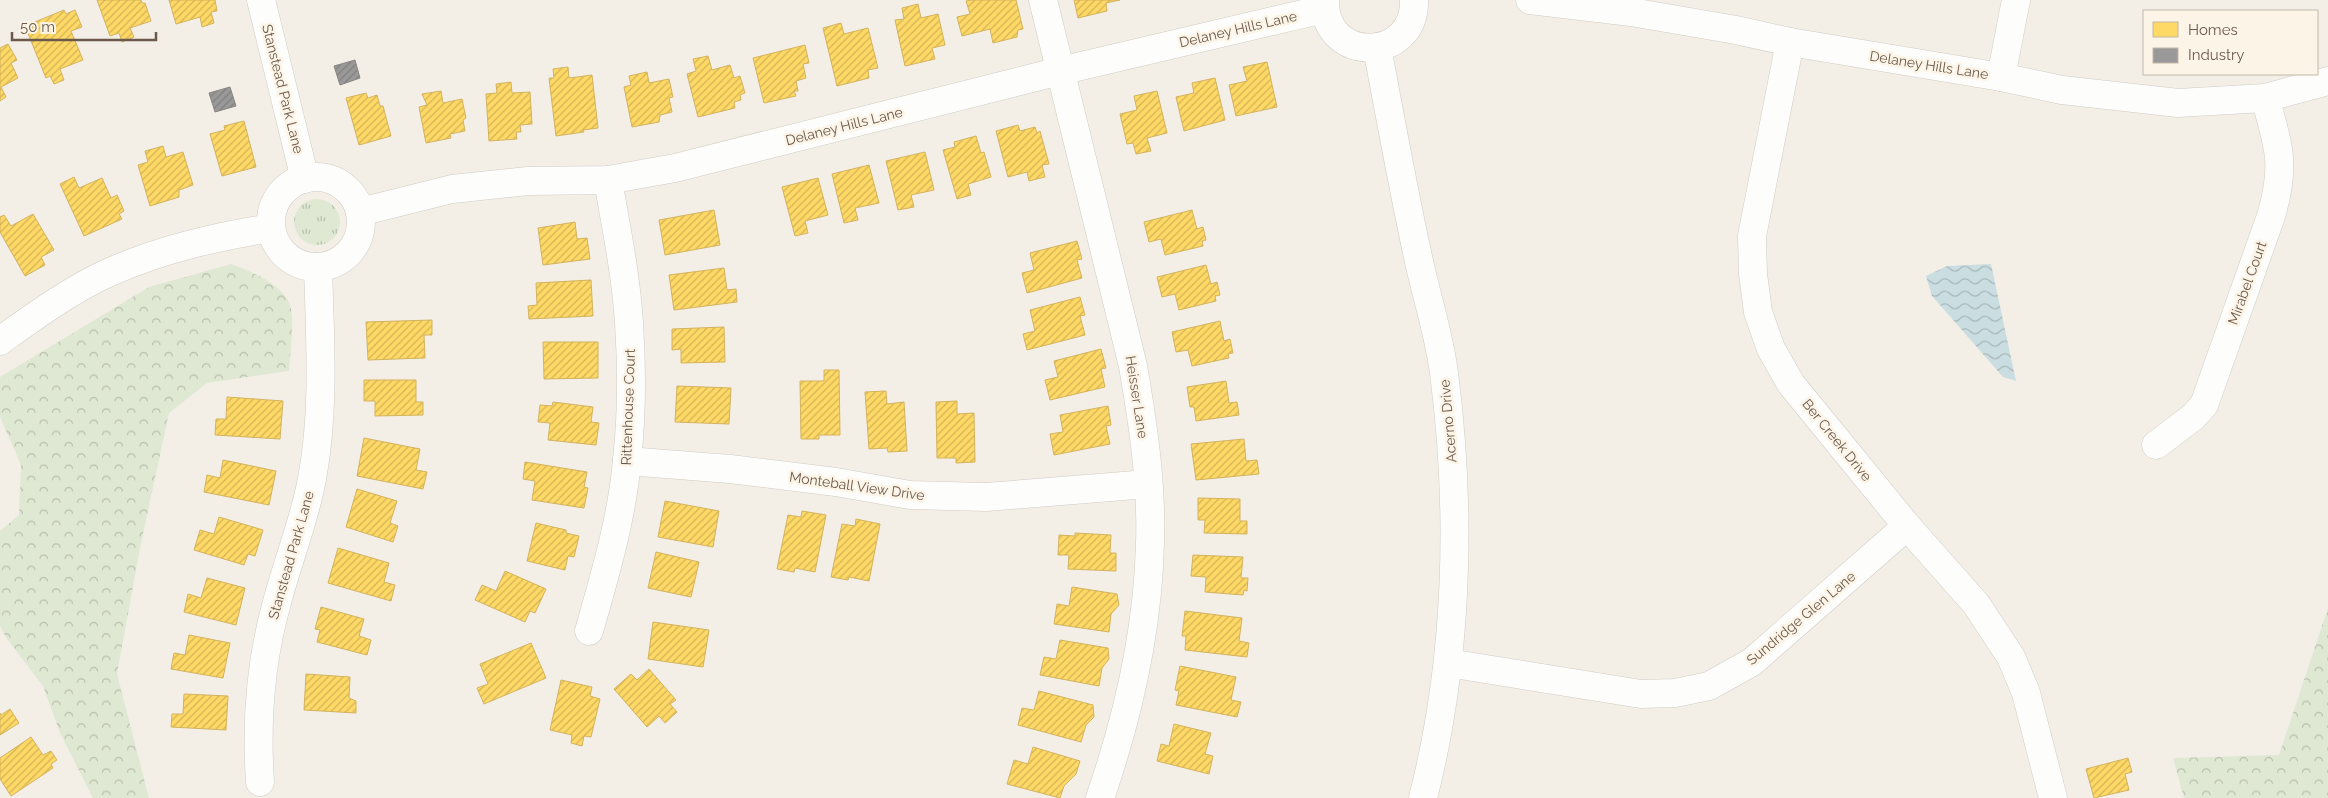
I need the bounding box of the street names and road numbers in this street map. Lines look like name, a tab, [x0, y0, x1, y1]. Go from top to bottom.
street label: Delaney Hills Lane	[1178, 8, 1298, 50]
street label: Stanstead Park Lane	[259, 23, 307, 155]
street label: Delaney Hills Lane	[1868, 48, 1990, 82]
street label: Delaney Hills Lane	[784, 104, 904, 148]
street label: Mirabel Court	[2225, 239, 2270, 327]
street label: Rittenhouse Court	[618, 348, 638, 466]
street label: Heisser Lane	[1123, 354, 1151, 440]
street label: Acerno Drive	[1436, 379, 1460, 463]
street label: Ber Creek Drive	[1799, 396, 1875, 484]
street label: Monteball View Drive	[788, 469, 926, 503]
street label: Stanstead Park Lane	[265, 489, 317, 621]
street label: Sundridge Glen Lane	[1743, 568, 1859, 668]

